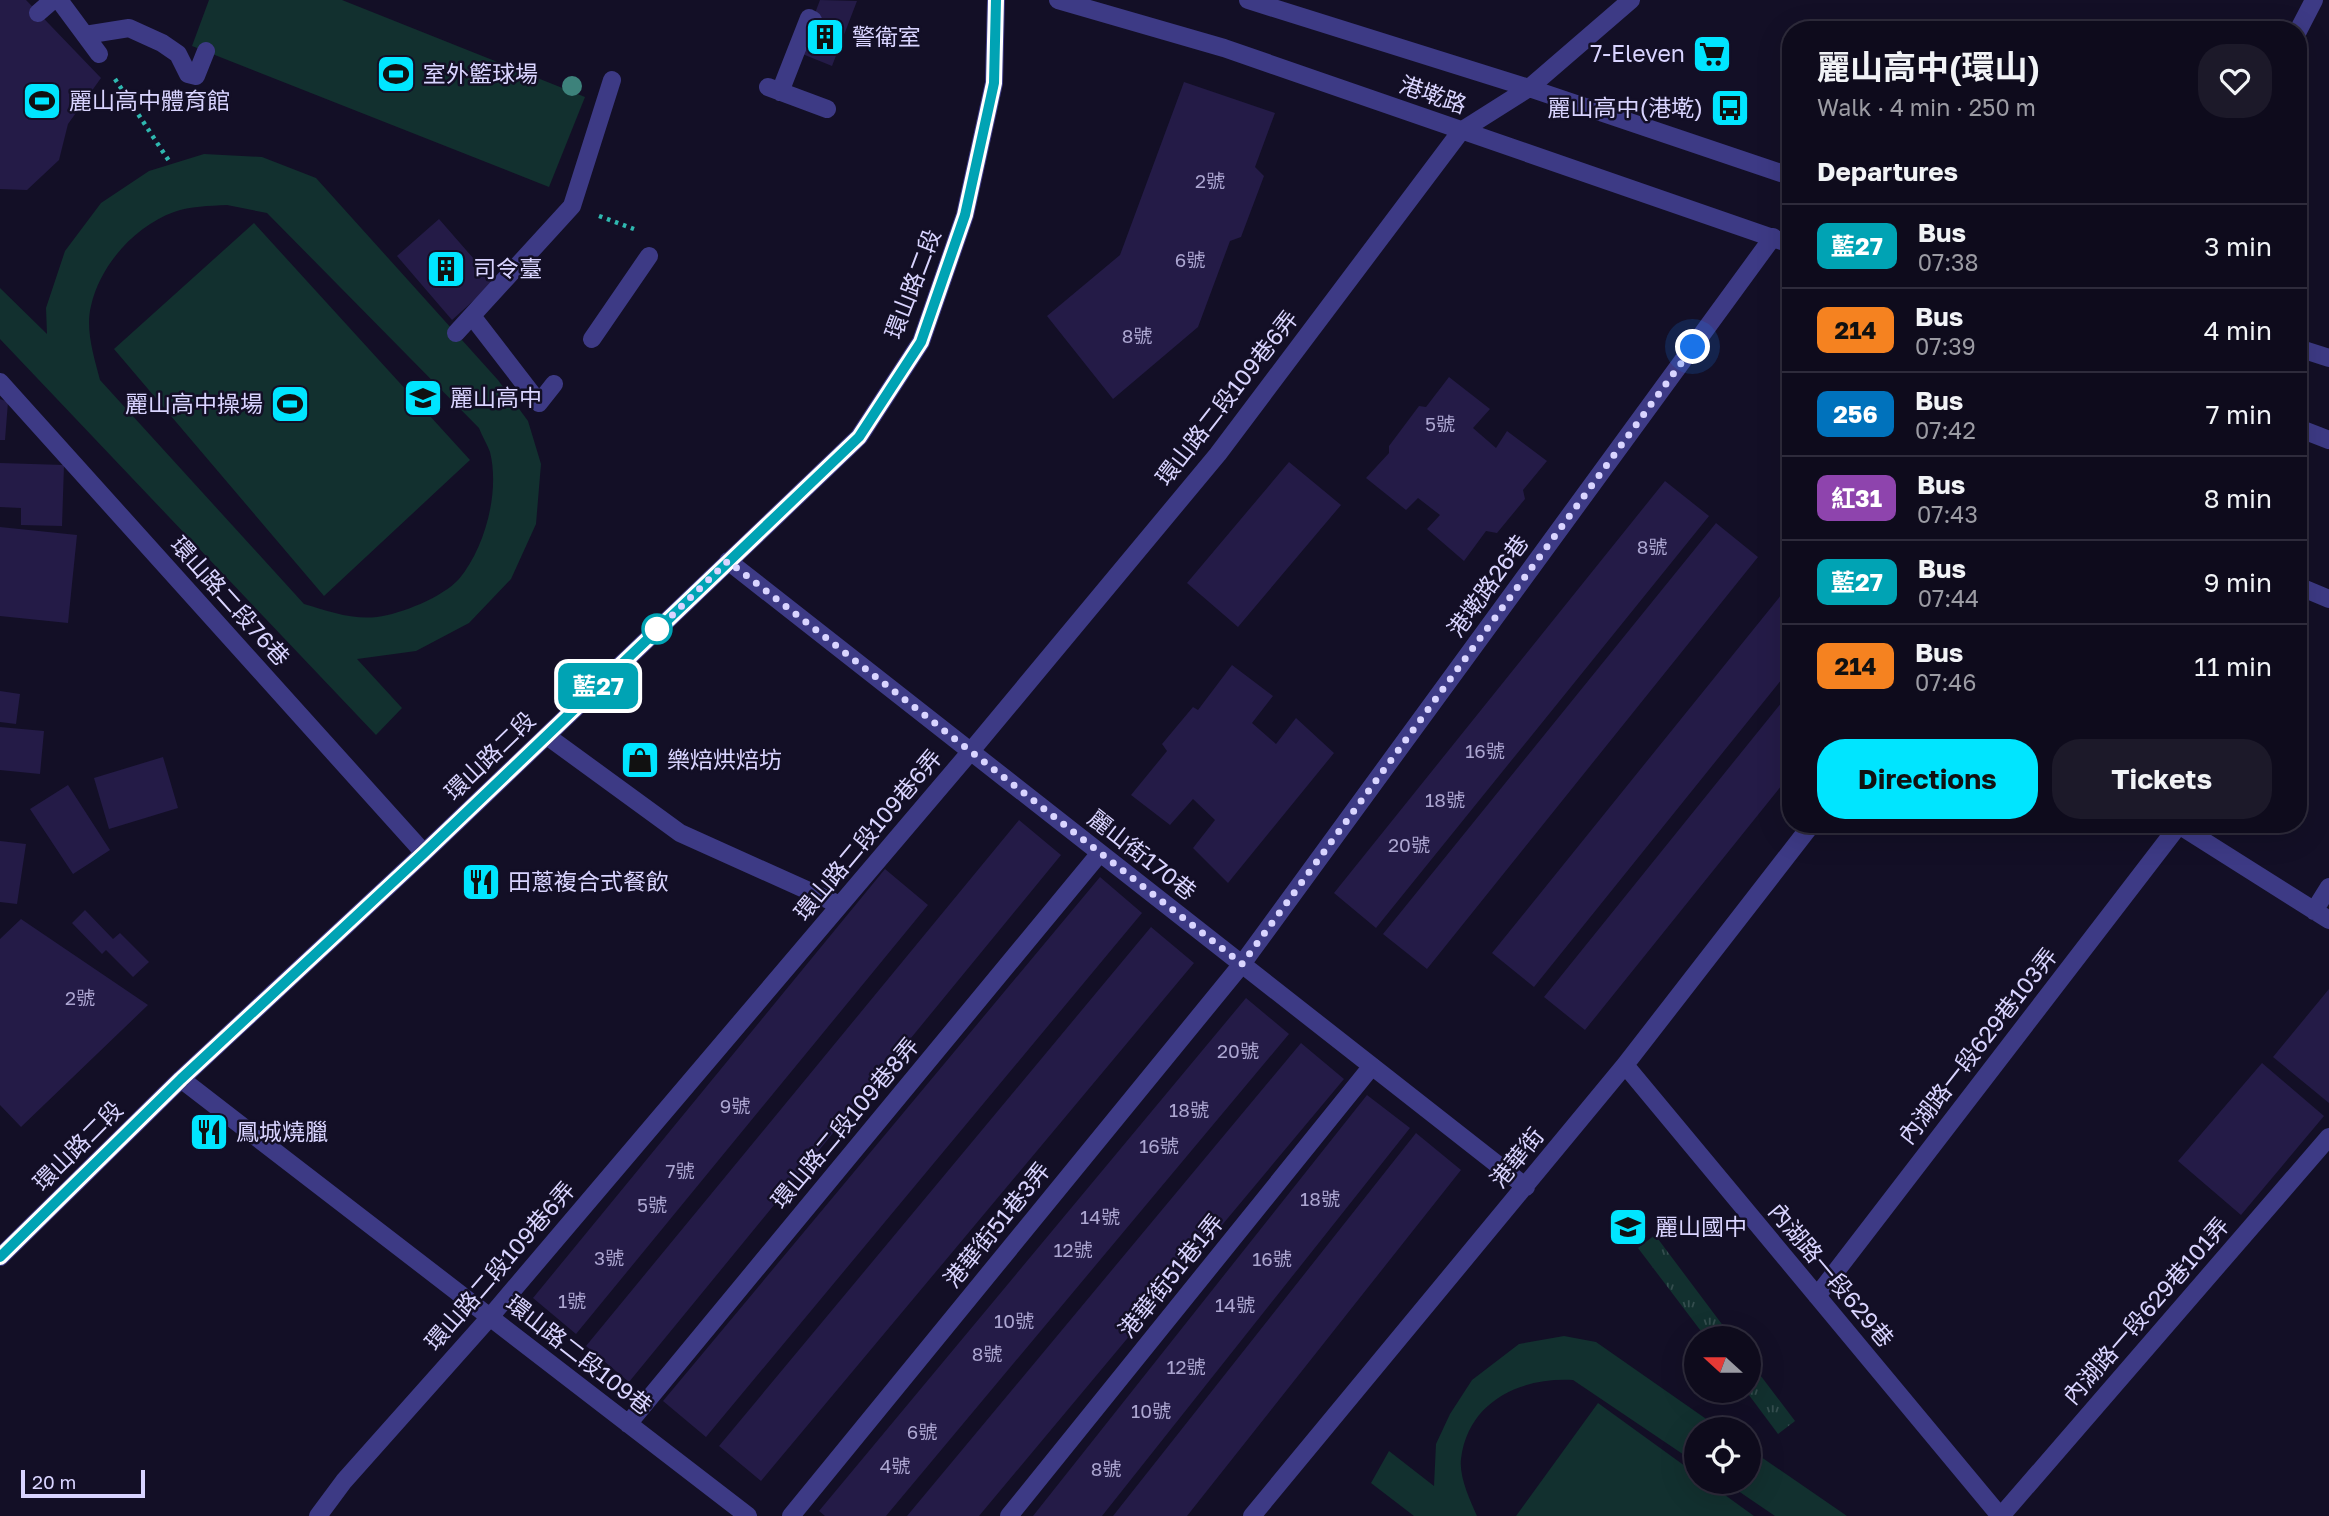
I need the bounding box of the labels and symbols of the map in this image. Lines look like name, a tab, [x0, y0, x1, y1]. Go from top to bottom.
building icon: 警衛室	[804, 16, 846, 58]
place label: 警衛室	[852, 22, 921, 50]
supermarket icon: 7-Eleven	[1691, 33, 1733, 75]
place label: 7-Eleven	[1590, 39, 1685, 67]
sports icon: 室外籃球場	[375, 53, 417, 95]
place label: 室外籃球場	[423, 59, 538, 87]
street label: 港墘路	[1396, 70, 1471, 119]
sports icon: 麗山高中體育館	[21, 80, 63, 122]
place label: 麗山高中體育館	[69, 86, 230, 114]
bus stop icon: 麗山高中(港墘)	[1709, 87, 1751, 129]
place label: 麗山高中(港墘)	[1548, 93, 1703, 121]
house number: 2號	[1195, 169, 1225, 192]
street label: 環山路二段	[878, 225, 946, 342]
building icon: 司令臺	[425, 248, 467, 290]
house number: 6號	[1175, 248, 1205, 271]
place label: 司令臺	[473, 254, 542, 282]
street label: 環山路二段109巷6弄	[1149, 304, 1303, 490]
house number: 8號	[1122, 324, 1152, 347]
your location	[1675, 329, 1710, 364]
school or university icon: 麗山高中	[402, 377, 444, 419]
sports icon: 麗山高中操場	[269, 383, 311, 425]
place label: 麗山高中	[450, 383, 542, 411]
place label: 麗山高中操場	[125, 389, 263, 417]
house number: 5號	[1425, 412, 1455, 435]
street label: 港墘路26巷	[1441, 529, 1534, 642]
street label: 環山路二段76巷	[165, 530, 296, 671]
house number: 8號	[1637, 535, 1667, 558]
unlabelled marker	[642, 614, 672, 644]
line badge: 藍27	[558, 663, 638, 709]
street label: 環山路二段	[438, 705, 540, 805]
shop icon: 樂焙烘焙坊	[619, 739, 661, 781]
house number: 16號	[1465, 739, 1505, 762]
street label: 環山路二段109巷6弄	[788, 743, 947, 925]
place label: 樂焙烘焙坊	[667, 745, 782, 773]
house number: 18號	[1425, 788, 1465, 811]
street label: 麗山街170巷	[1083, 803, 1202, 905]
house number: 20號	[1388, 833, 1430, 856]
restaurant icon: 田蔥複合式餐飲	[460, 861, 502, 903]
place label: 田蔥複合式餐飲	[508, 867, 669, 895]
street label: 內湖路一段629巷103弄	[1892, 942, 2062, 1149]
house number: 2號	[65, 986, 95, 1009]
street label: 環山路二段109巷8弄	[765, 1031, 924, 1213]
house number: 20號	[1217, 1039, 1259, 1062]
house number: 9號	[720, 1094, 750, 1117]
street label: 環山路二段	[27, 1095, 128, 1196]
house number: 18號	[1169, 1098, 1209, 1121]
restaurant icon: 鳳城燒臘	[188, 1111, 230, 1153]
place label: 鳳城燒臘	[236, 1117, 328, 1145]
street label: 港華街	[1484, 1122, 1549, 1193]
house number: 16號	[1139, 1134, 1179, 1157]
street label: 港華街51巷3弄	[937, 1156, 1055, 1293]
house number: 7號	[665, 1159, 695, 1182]
street label: 環山路二段109巷6弄	[419, 1176, 581, 1356]
house number: 18號	[1300, 1187, 1340, 1210]
house number: 5號	[637, 1193, 667, 1216]
street label: 內湖路一段629巷	[1763, 1197, 1900, 1352]
house number: 14號	[1080, 1205, 1120, 1228]
school or university icon: 麗山國中	[1607, 1206, 1649, 1248]
street label: 港華街51巷1弄	[1112, 1208, 1229, 1343]
street label: 內湖路一段629巷101弄	[2056, 1211, 2234, 1410]
place label: 麗山國中	[1655, 1212, 1747, 1240]
house number: 12號	[1053, 1238, 1093, 1261]
house number: 3號	[594, 1246, 624, 1269]
house number: 16號	[1252, 1247, 1292, 1270]
house number: 1號	[558, 1289, 586, 1312]
street label: 環山路二段109巷	[501, 1290, 657, 1420]
house number: 14號	[1215, 1293, 1255, 1316]
house number: 10號	[994, 1309, 1034, 1332]
north arrow	[1684, 1326, 1760, 1404]
house number: 8號	[972, 1342, 1002, 1365]
house number: 12號	[1166, 1355, 1206, 1378]
house number: 10號	[1131, 1399, 1171, 1422]
house number: 6號	[907, 1420, 937, 1443]
house number: 4號	[880, 1454, 910, 1477]
house number: 8號	[1091, 1457, 1121, 1480]
scale bar	[21, 1467, 145, 1499]

